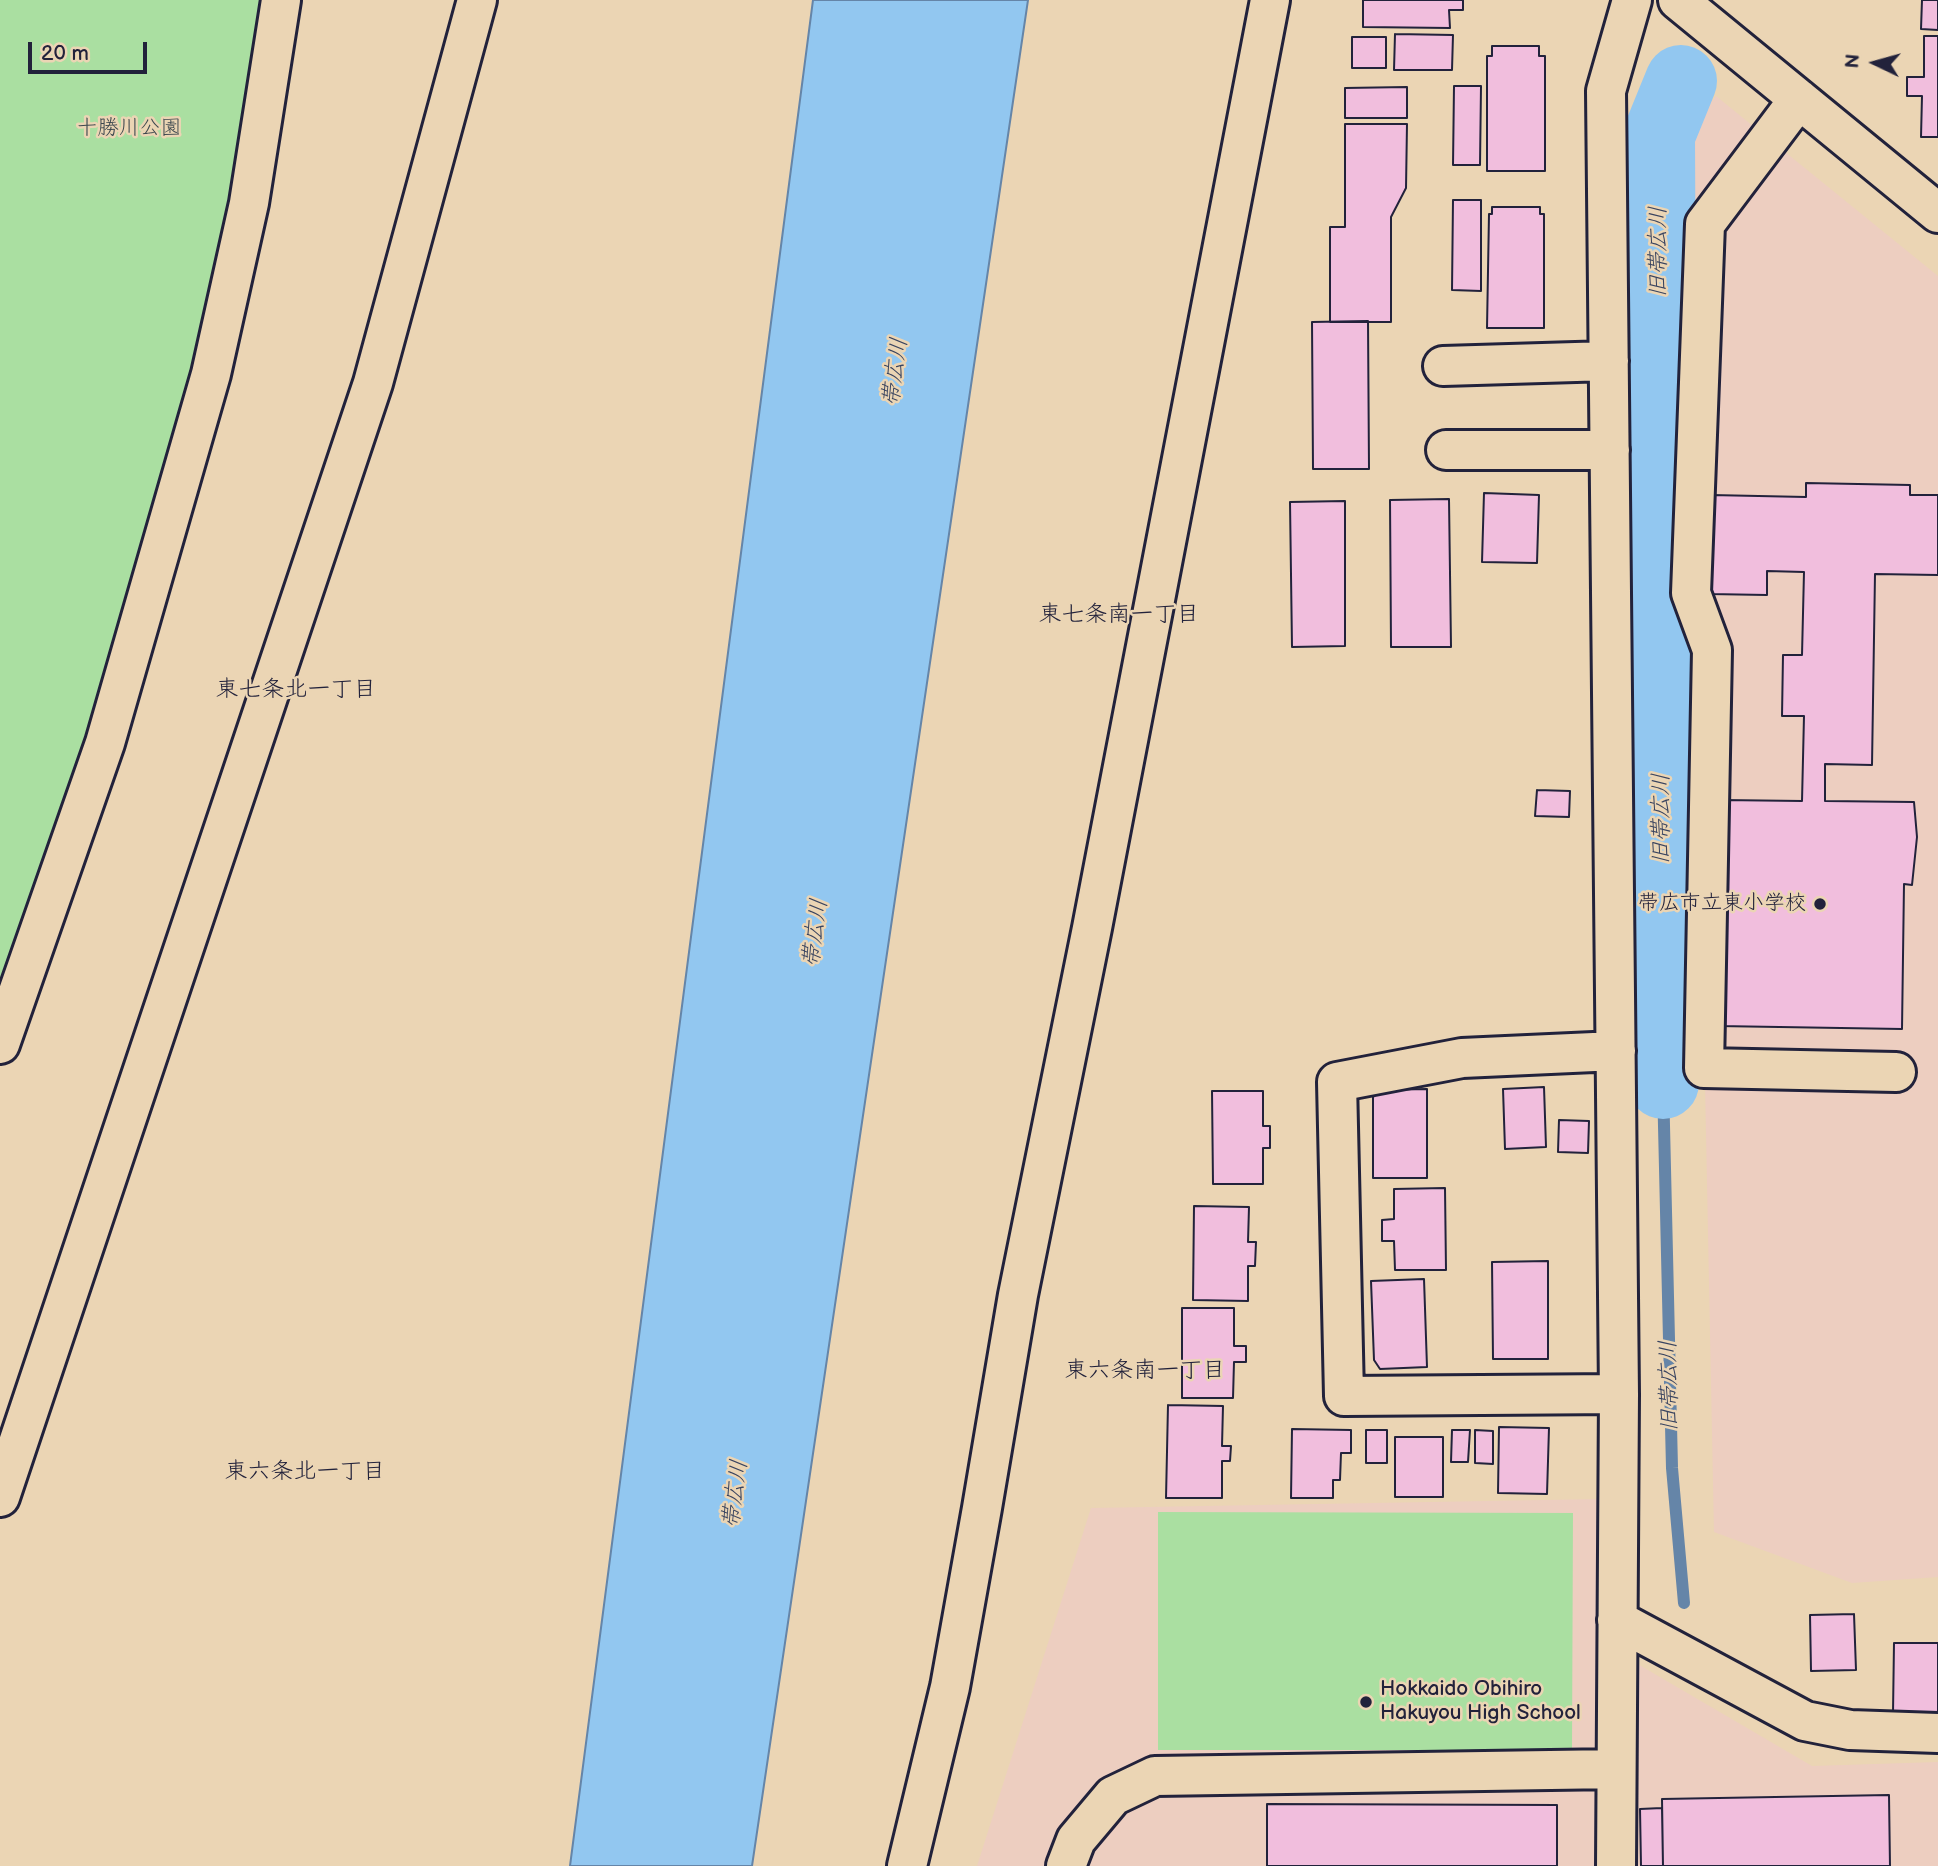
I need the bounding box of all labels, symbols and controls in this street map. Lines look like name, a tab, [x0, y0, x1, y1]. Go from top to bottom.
scale bar	[32, 28, 150, 72]
north arrow	[1840, 28, 1910, 98]
text: 20 m	[41, 41, 89, 66]
text: N	[1842, 53, 1866, 69]
park label: 十勝川公園	[77, 116, 181, 142]
water label: 旧帯広川	[1645, 206, 1673, 298]
water label: 帯広川	[878, 336, 914, 408]
district label: 東七条南一丁目	[1039, 601, 1199, 629]
district label: 東七条北一丁目	[216, 676, 376, 704]
water label: 旧帯広川	[1648, 773, 1676, 865]
place label: 帯広市立東小学校	[1638, 891, 1806, 917]
marker: 帯広市立東小学校	[1812, 896, 1828, 912]
water label: 帯広川	[798, 897, 834, 969]
water label: 旧帯広川	[1655, 1340, 1685, 1432]
district label: 東六条南一丁目	[1065, 1357, 1225, 1385]
district label: 東六条北一丁目	[225, 1458, 385, 1486]
water label: 帯広川	[718, 1458, 754, 1530]
place label: Hokkaido Obihiro Hakuyou High School	[1380, 1677, 1581, 1727]
marker: Hokkaido Obihiro Hakuyou High School	[1358, 1694, 1374, 1710]

